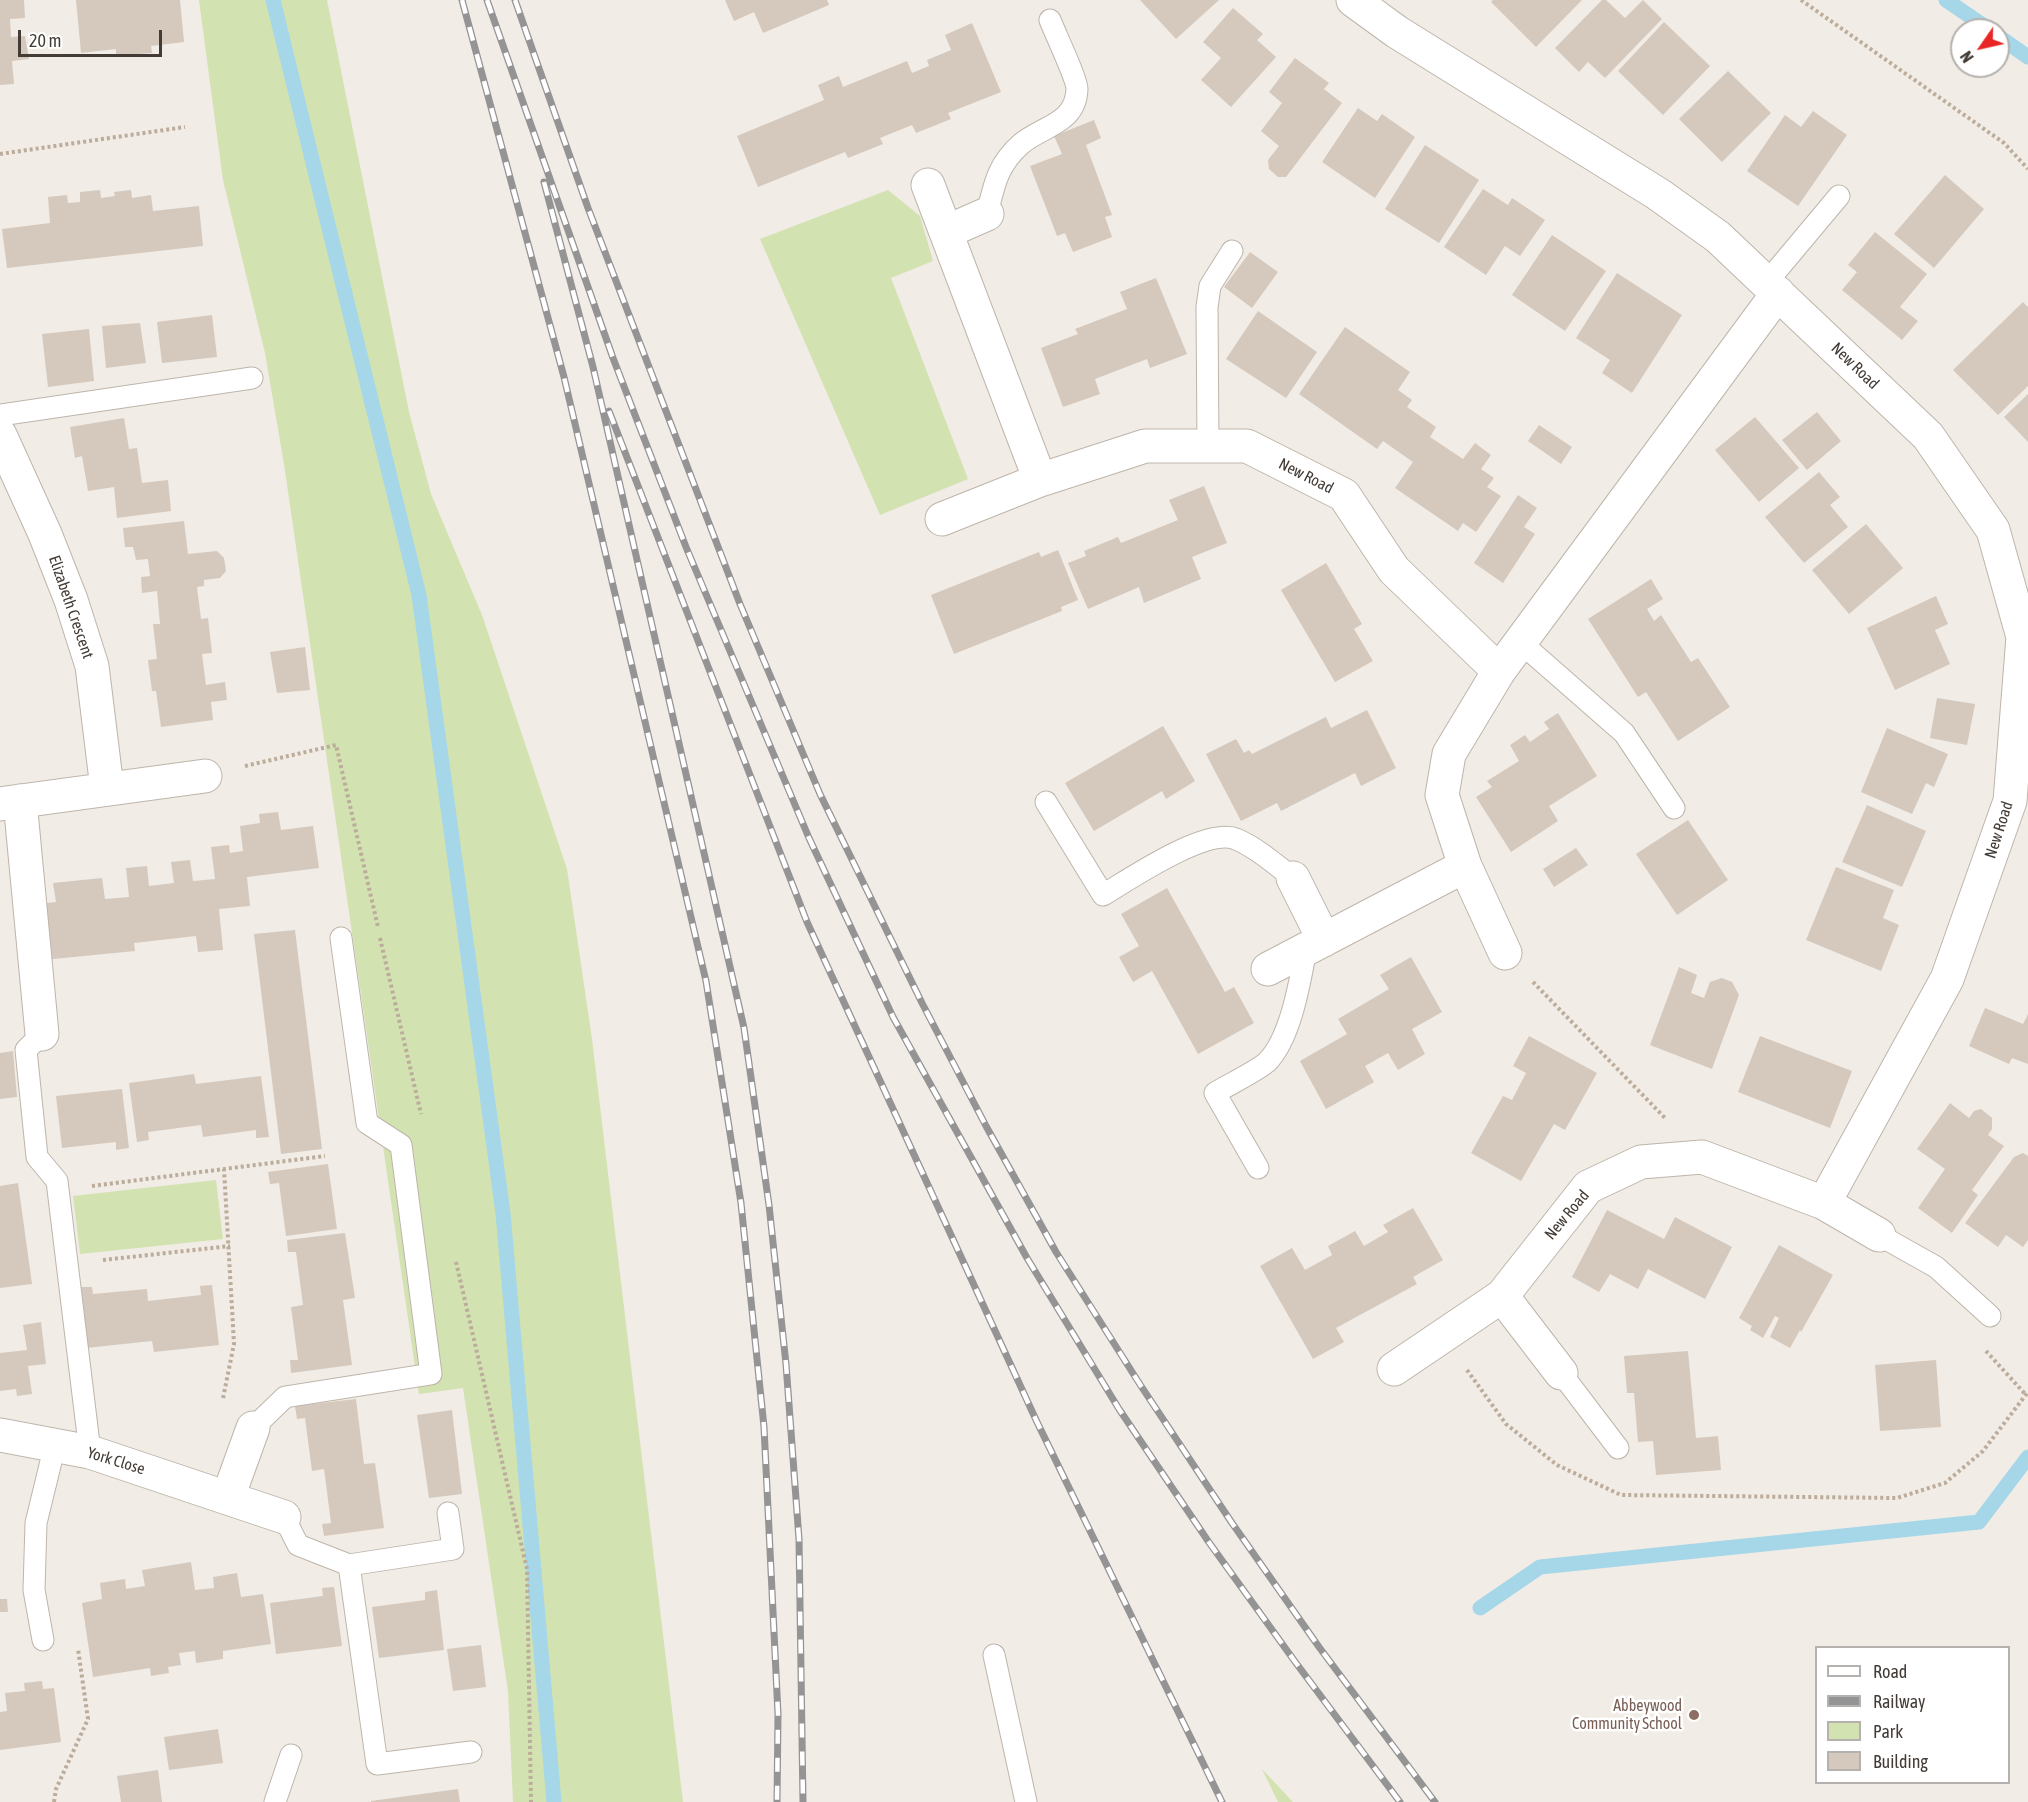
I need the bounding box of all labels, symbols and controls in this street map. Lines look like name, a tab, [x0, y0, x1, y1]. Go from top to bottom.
scale bar	[21, 18, 165, 56]
north arrow	[1950, 18, 2010, 78]
text: 20 m	[29, 30, 61, 51]
text: N	[1957, 48, 1977, 66]
street label: New Road	[1827, 339, 1883, 393]
street label: New Road	[1275, 454, 1337, 498]
street label: Elizabeth Crescent	[44, 553, 98, 661]
street label: New Road	[1981, 799, 2017, 861]
street label: New Road	[1541, 1186, 1593, 1244]
street label: York Close	[85, 1443, 147, 1479]
legend	[1815, 1646, 2010, 1784]
text: Road	[1873, 1661, 1907, 1682]
text: Railway	[1873, 1691, 1925, 1712]
place label: Abbeywood Community School	[1572, 1696, 1682, 1734]
marker: Abbeywood Community School	[1687, 1708, 1701, 1722]
text: Park	[1873, 1721, 1903, 1742]
text: Building	[1873, 1751, 1928, 1772]

